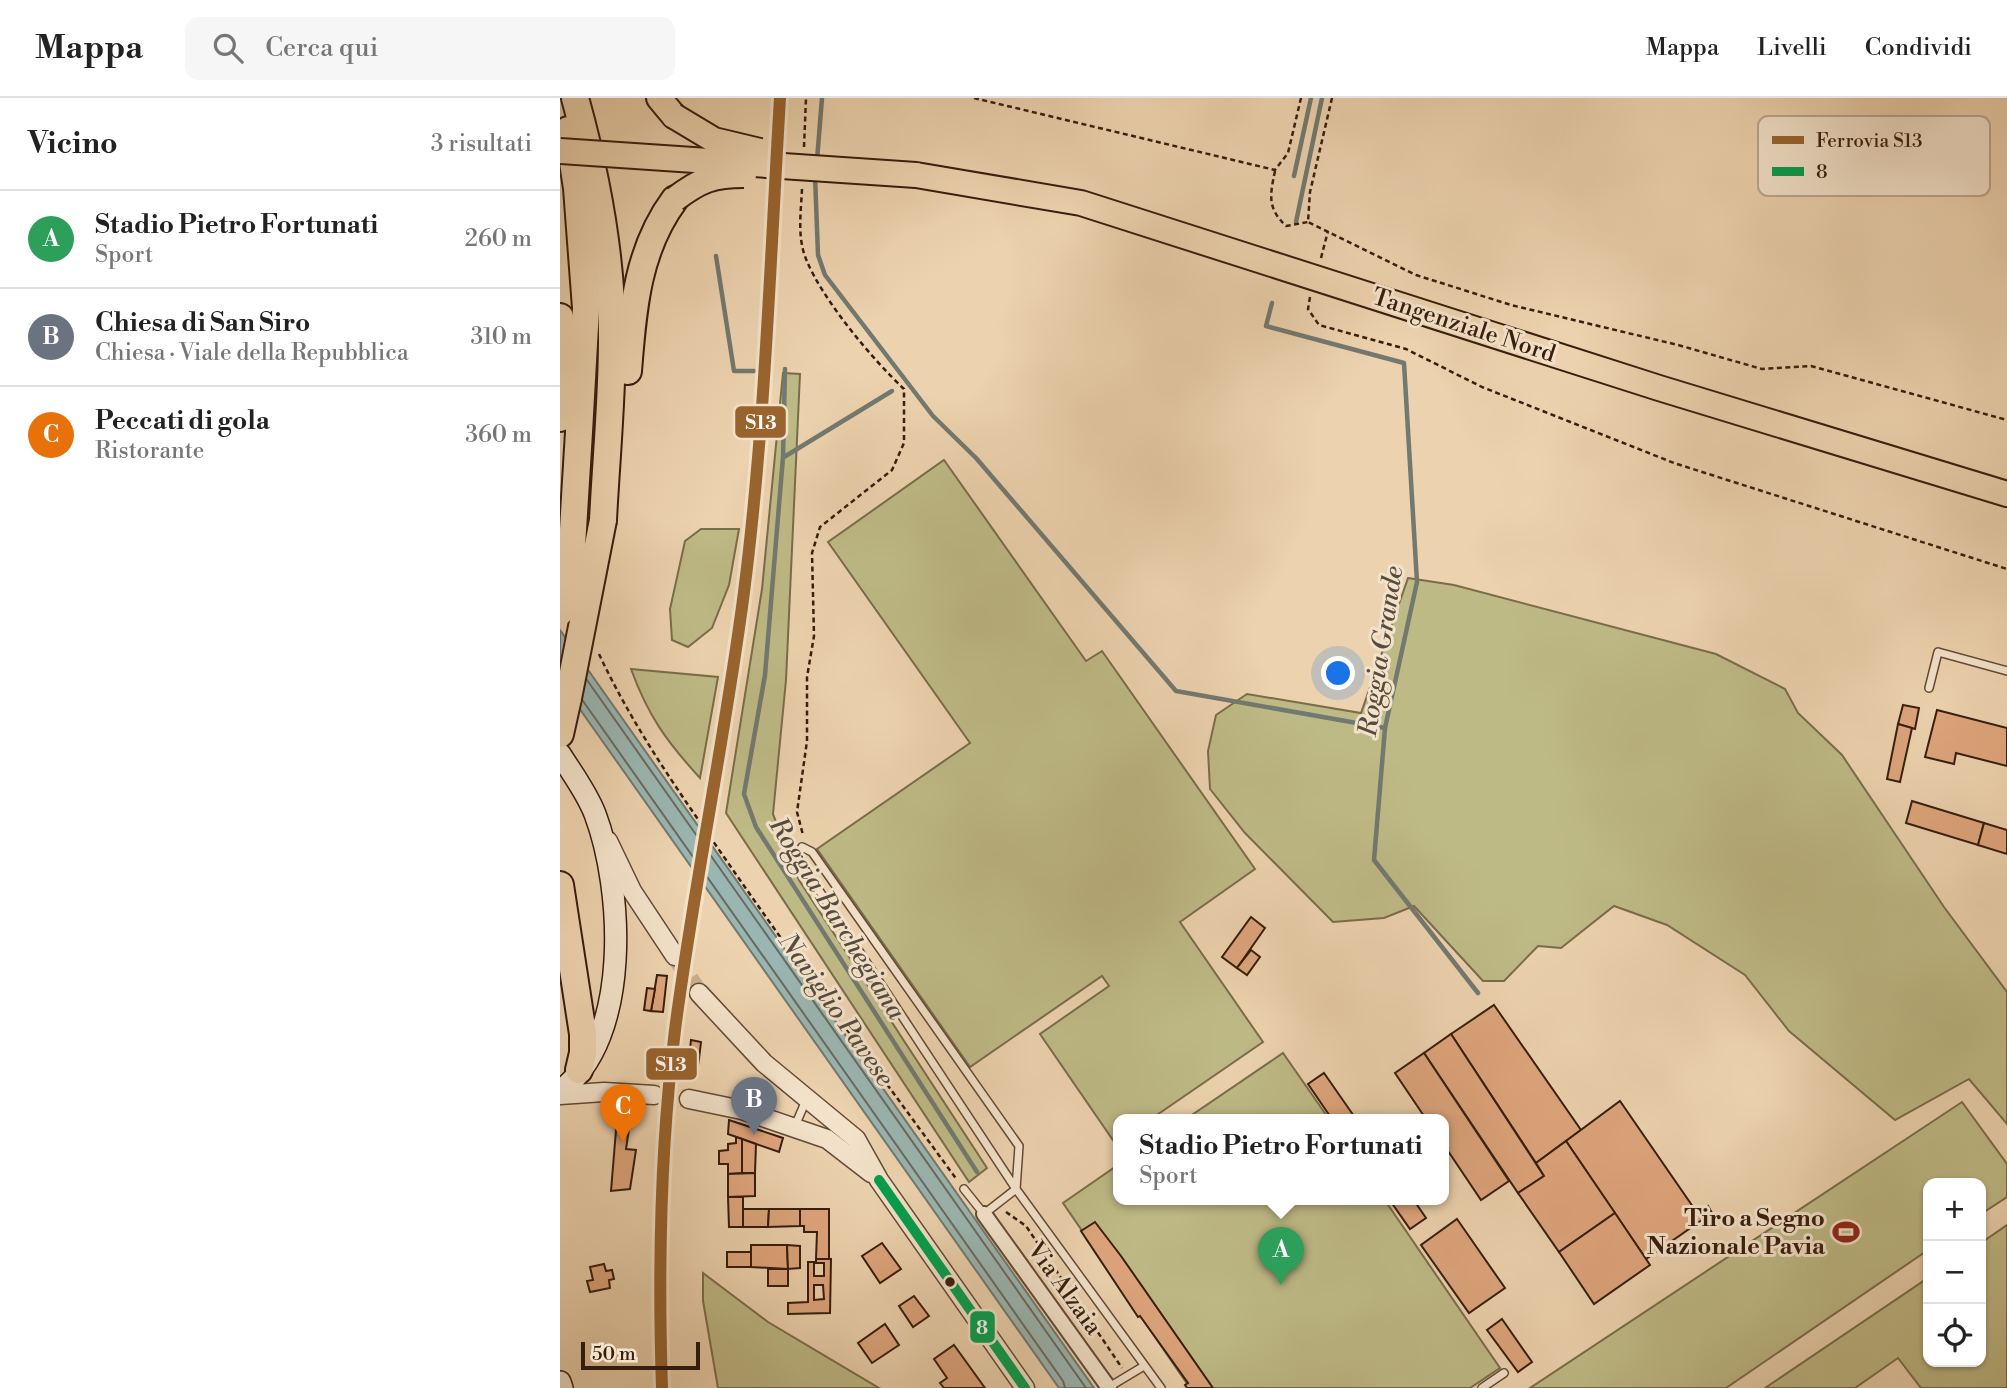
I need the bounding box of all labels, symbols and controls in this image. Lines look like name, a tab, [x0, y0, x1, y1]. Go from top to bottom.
search box	[185, 17, 675, 80]
text: Mappa	[35, 28, 143, 69]
icon: search	[209, 29, 247, 67]
text: Cerca qui	[265, 32, 378, 64]
text: Mappa	[1646, 33, 1719, 63]
text: Livelli	[1757, 33, 1827, 63]
text: Condividi	[1865, 33, 1972, 63]
legend	[1758, 116, 1990, 196]
text: Vicino	[28, 125, 118, 163]
text: Ferrovia S13	[1816, 129, 1923, 153]
text: 3 risultati	[431, 130, 532, 158]
text: 8	[1816, 160, 1828, 184]
text: Stadio Pietro Fortunati	[95, 209, 378, 241]
text: A	[43, 225, 59, 253]
text: 260 m	[465, 225, 532, 253]
text: Sport	[95, 241, 153, 269]
street label: Tangenziale Nord	[1368, 282, 1560, 370]
text: Chiesa di San Siro	[95, 307, 310, 339]
text: B	[42, 323, 60, 351]
text: 310 m	[471, 323, 532, 351]
text: Chiesa · Viale della Repubblica	[95, 339, 409, 367]
text: Peccati di gola	[95, 405, 270, 437]
line badge: S13	[734, 405, 787, 439]
text: S13	[745, 411, 777, 435]
text: C	[43, 421, 59, 449]
text: 360 m	[465, 421, 532, 449]
text: Ristorante	[95, 437, 204, 465]
water label: Roggia Grande	[1352, 564, 1410, 740]
your location	[1321, 656, 1355, 690]
water label: Roggia Barchegiana	[762, 811, 913, 1026]
water label: Naviglio Pavese	[771, 926, 901, 1092]
line badge: S13	[645, 1047, 698, 1081]
text: S13	[655, 1053, 687, 1077]
pin: B	[731, 1077, 777, 1135]
pin: C	[600, 1084, 646, 1142]
popup	[1113, 1114, 1449, 1205]
text: Stadio Pietro Fortunati	[1139, 1130, 1423, 1162]
text: Sport	[1139, 1162, 1198, 1190]
map controls	[1923, 1178, 1986, 1367]
button: +	[1923, 1178, 1986, 1241]
place label: Tiro a Segno Nazionale Pavia	[1647, 1204, 1826, 1262]
sports icon: Tiro a Segno Nazionale Pavia	[1831, 1217, 1861, 1247]
pin: A	[1258, 1227, 1304, 1285]
street label: Via Alzaia	[1020, 1235, 1109, 1342]
button: −	[1923, 1241, 1986, 1304]
unlabelled marker	[943, 1275, 957, 1289]
button: locate	[1923, 1304, 1986, 1367]
line badge: 8	[969, 1310, 996, 1344]
text: 8	[976, 1316, 988, 1340]
scale bar	[581, 1339, 700, 1371]
text: 50 m	[592, 1342, 636, 1366]

